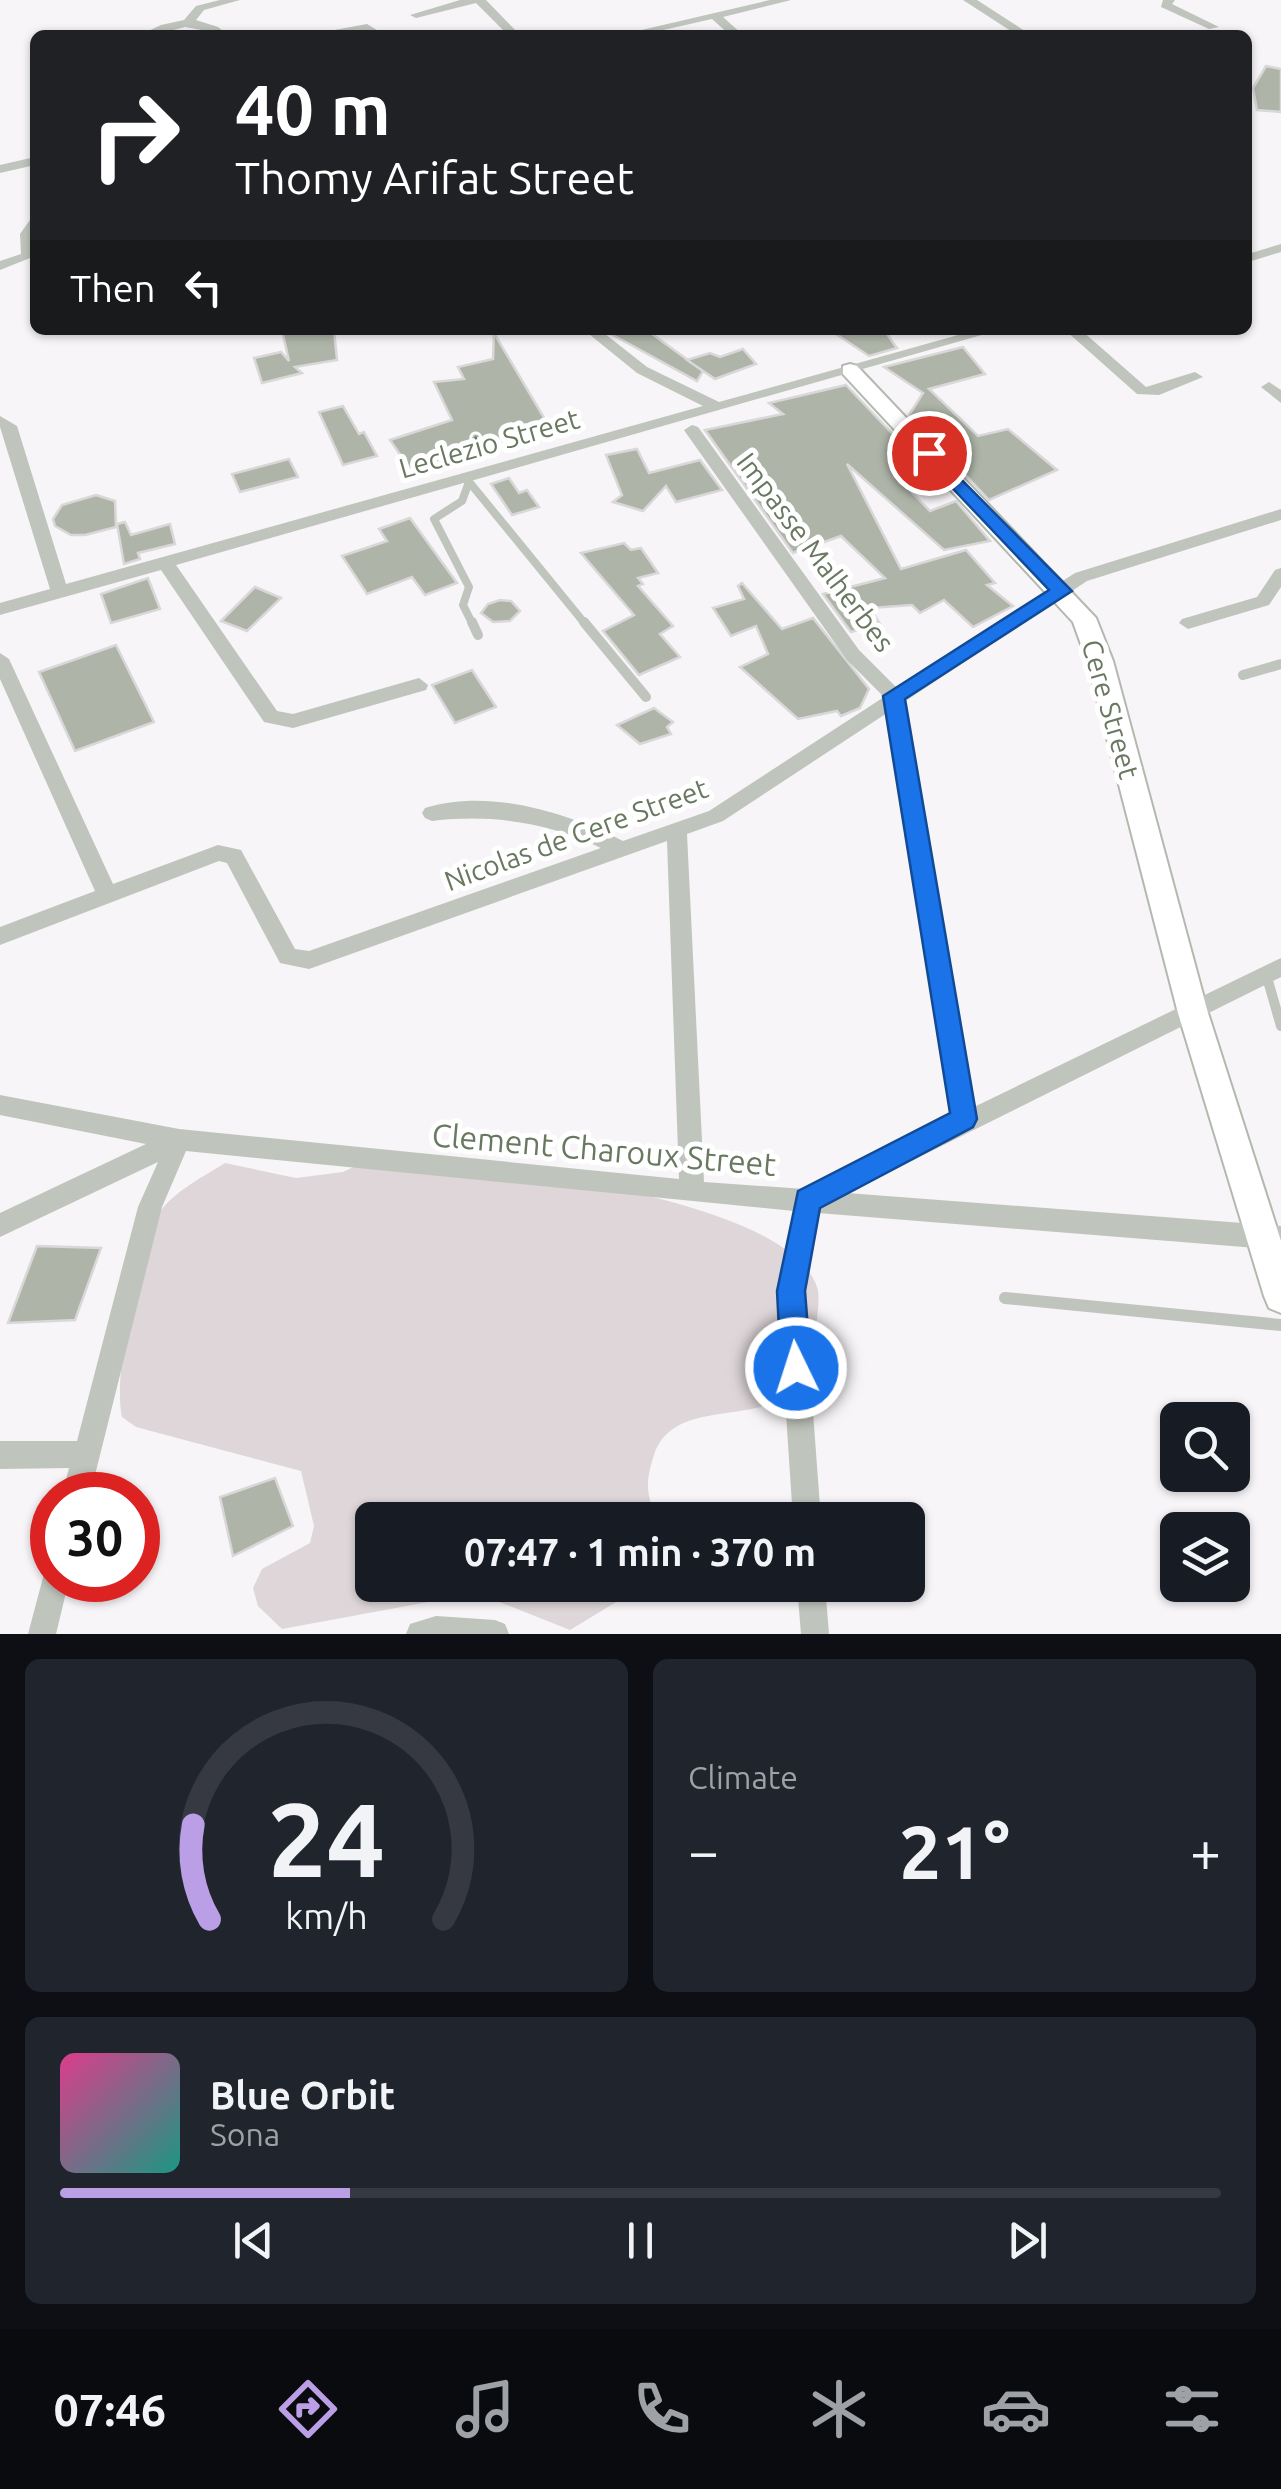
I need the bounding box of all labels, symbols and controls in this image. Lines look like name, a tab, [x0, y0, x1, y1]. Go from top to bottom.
icon: right	[70, 70, 200, 200]
text: 40 m	[235, 70, 391, 148]
text: Thomy Arifat Street	[235, 152, 634, 203]
icon: left	[176, 260, 231, 315]
text: Then	[70, 267, 156, 309]
street label: Leclezio Street	[395, 402, 583, 484]
pin	[887, 411, 972, 496]
icon: arrive	[902, 426, 957, 481]
street label: Impasse Malherbes	[731, 447, 901, 657]
street label: Cere Street	[1076, 636, 1146, 782]
street label: Nicolas de Cere Street	[440, 772, 712, 896]
street label: Clement Charoux Street	[430, 1116, 778, 1182]
position arrow	[744, 1316, 848, 1420]
map controls	[1160, 1402, 1250, 1602]
button: search	[1160, 1402, 1250, 1492]
speed limit sign: 30	[30, 1472, 160, 1602]
button: layers	[1160, 1512, 1250, 1602]
text: 07:47 · 1 min · 370 m	[464, 1531, 816, 1573]
text: Climate	[688, 1759, 798, 1795]
text: 24	[268, 1780, 385, 1897]
text: 21°	[899, 1809, 1010, 1893]
text: −	[688, 1820, 719, 1881]
text: +	[1190, 1820, 1221, 1881]
text: km/h	[285, 1896, 368, 1936]
text: Blue Orbit	[210, 2074, 395, 2116]
text: Sona	[210, 2116, 280, 2152]
icon: previous	[226, 2213, 281, 2268]
icon: pause	[613, 2213, 668, 2268]
icon: next	[1000, 2213, 1055, 2268]
icon: directions	[273, 2374, 343, 2444]
icon: music	[450, 2374, 520, 2444]
icon: phone	[627, 2374, 697, 2444]
icon: climate	[804, 2374, 874, 2444]
icon: car	[981, 2374, 1051, 2444]
icon: filters	[1157, 2374, 1227, 2444]
text: 07:46	[53, 2384, 166, 2435]

